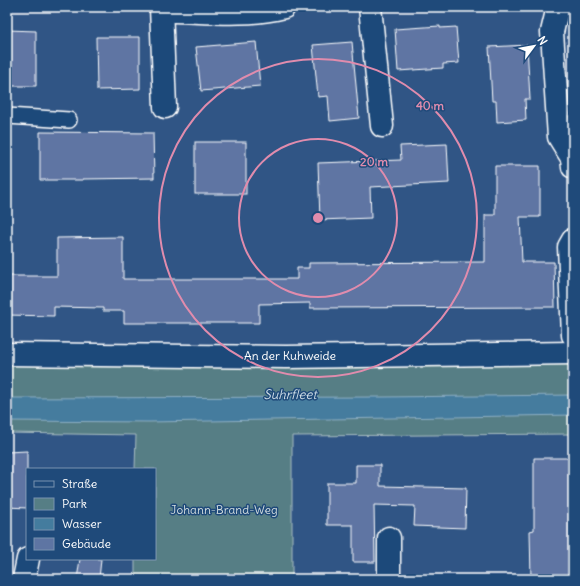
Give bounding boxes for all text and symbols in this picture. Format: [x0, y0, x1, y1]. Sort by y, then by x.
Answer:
north arrow [514, 26, 554, 66]
text: N [535, 34, 550, 48]
text: 40 m [416, 98, 445, 113]
text: 20 m [360, 154, 388, 169]
centre of rings [311, 211, 325, 225]
street label: An der Kuhweide [244, 348, 336, 363]
water label: Suhrfleet [263, 386, 318, 403]
legend [26, 468, 156, 560]
text: Straße [62, 476, 97, 491]
text: Park [62, 496, 87, 511]
park label: Johann-Brand-Weg [170, 502, 278, 517]
text: Wasser [62, 516, 102, 531]
text: Gebäude [62, 536, 111, 551]

